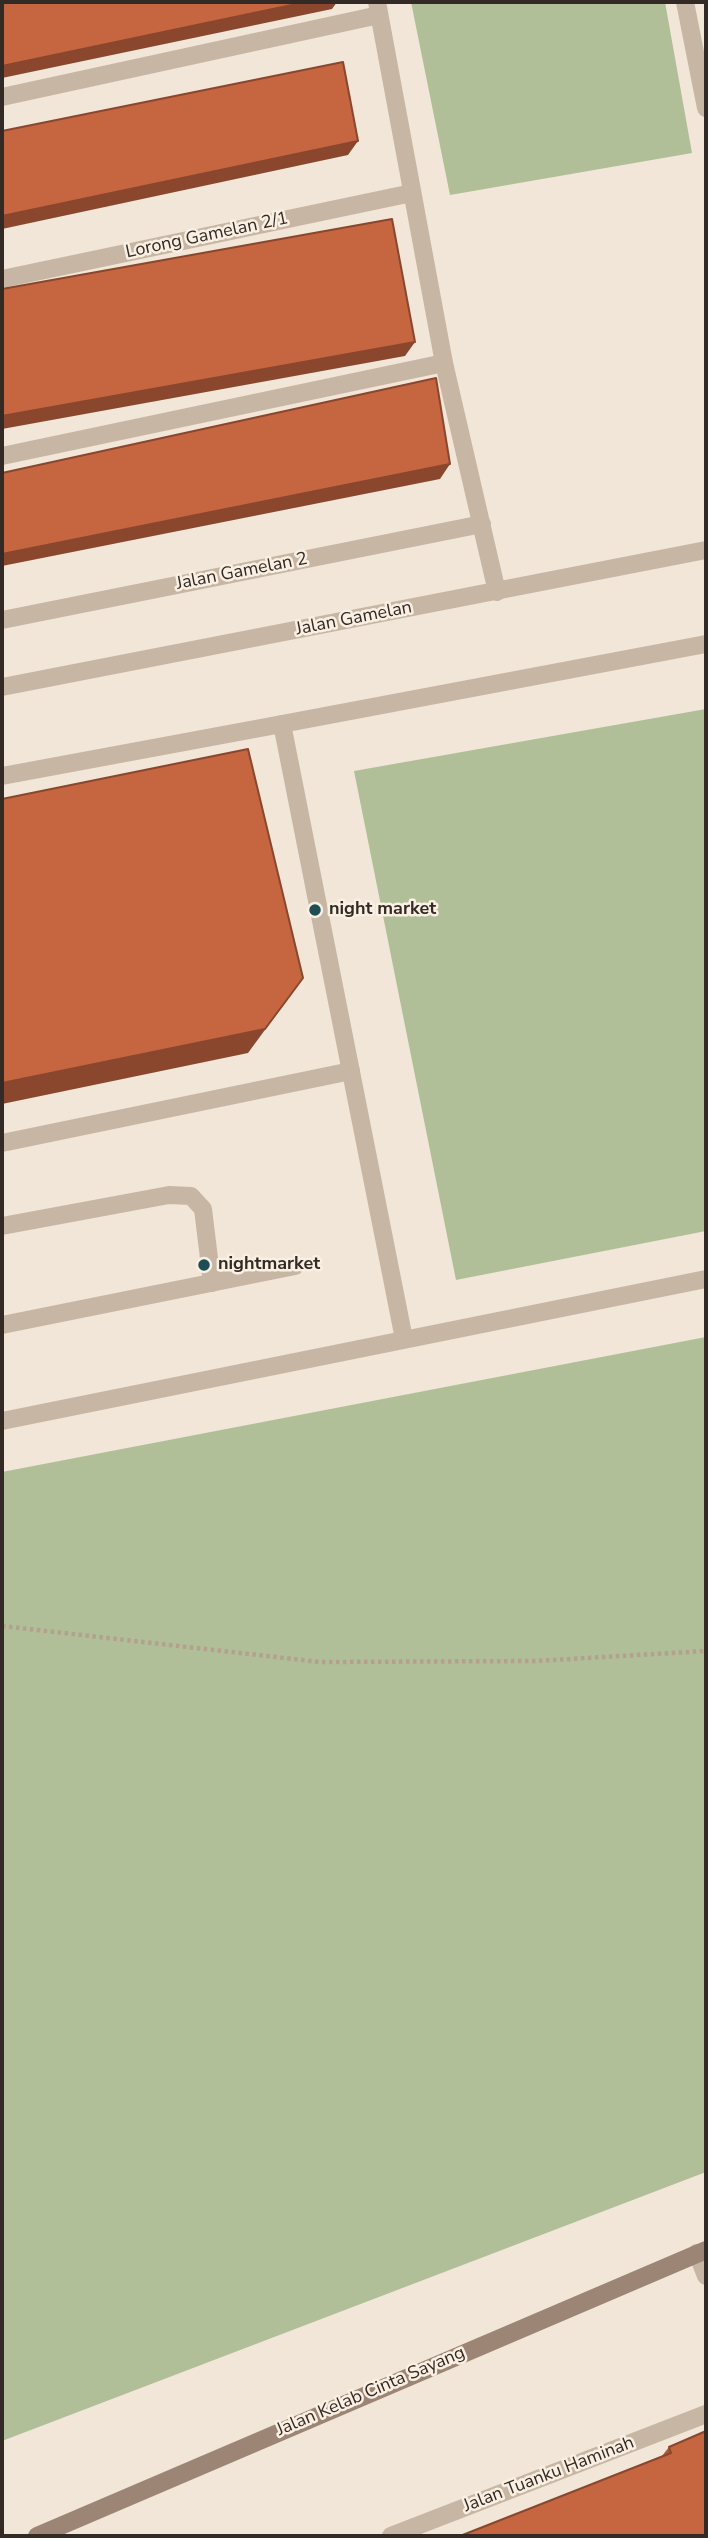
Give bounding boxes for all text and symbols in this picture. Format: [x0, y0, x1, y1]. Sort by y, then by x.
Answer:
street label: Lorong Gamelan 2/1 [124, 208, 290, 264]
street label: Jalan Gamelan 2 [175, 549, 309, 595]
street label: Jalan Gamelan [294, 597, 414, 641]
place label: night market [329, 899, 436, 921]
marker: night market [307, 902, 323, 918]
place label: nightmarket [218, 1254, 320, 1276]
marker: nightmarket [196, 1257, 212, 1273]
street label: Jalan Kelab Cinta Sayang [274, 2342, 468, 2442]
street label: Jalan Tuanku Haminah [461, 2432, 637, 2518]

